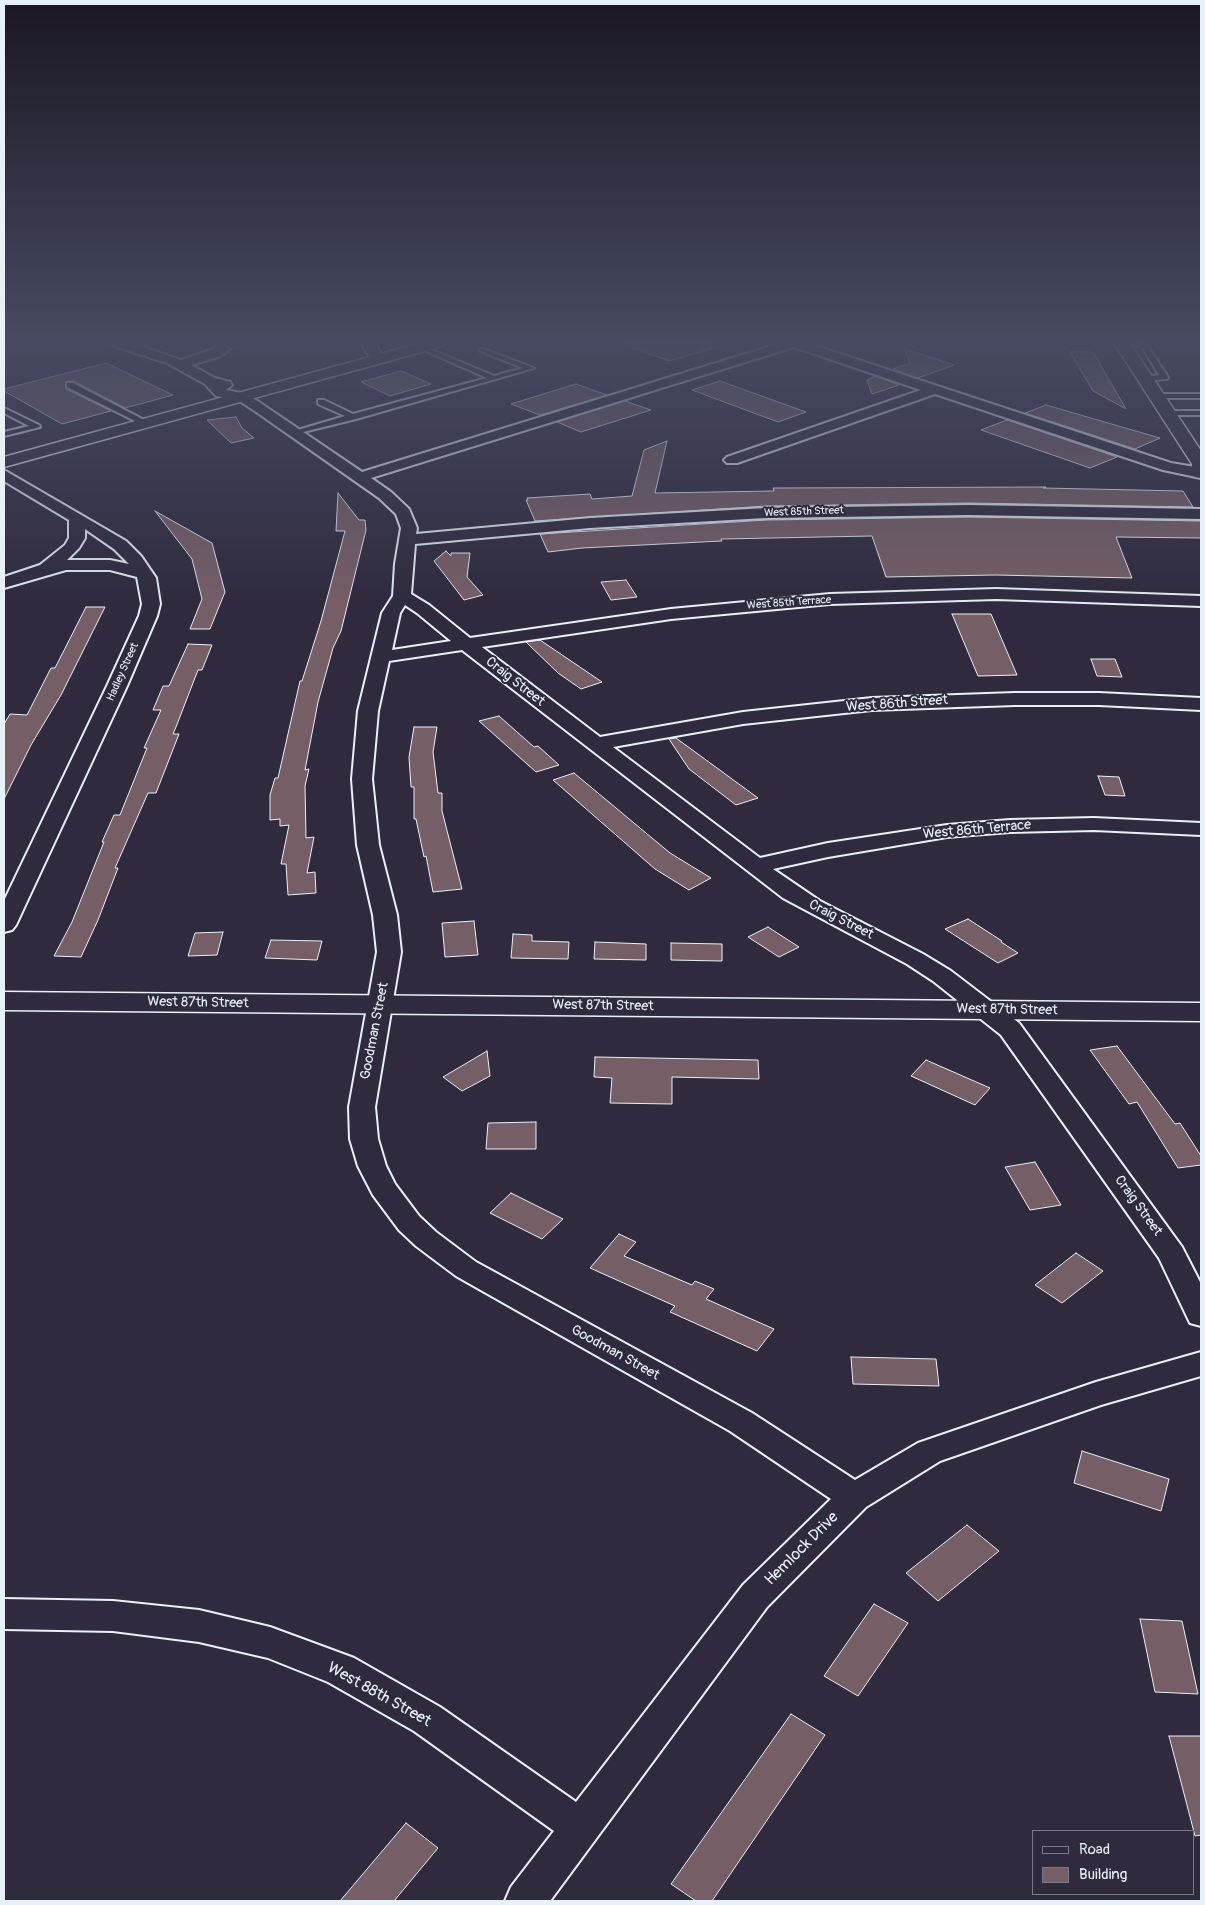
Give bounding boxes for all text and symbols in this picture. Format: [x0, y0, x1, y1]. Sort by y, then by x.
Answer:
street label: West 85th Street [764, 504, 844, 520]
street label: West 85th Terrace [746, 593, 832, 613]
street label: Hadley Street [104, 641, 142, 703]
street label: Craig Street [482, 654, 548, 710]
street label: West 86th Street [845, 692, 949, 716]
street label: West 86th Terrace [922, 817, 1032, 843]
street label: Craig Street [806, 896, 876, 944]
street label: Goodman Street [357, 981, 393, 1081]
street label: West 87th Street [147, 994, 249, 1012]
street label: West 87th Street [552, 997, 654, 1015]
street label: West 87th Street [956, 1001, 1058, 1019]
street label: Craig Street [1110, 1172, 1166, 1240]
street label: Goodman Street [568, 1322, 662, 1384]
street label: Hemlock Drive [761, 1508, 843, 1590]
street label: West 88th Street [324, 1659, 434, 1731]
legend [1032, 1830, 1195, 1895]
text: Road [1079, 1840, 1110, 1859]
text: Building [1079, 1865, 1127, 1884]

